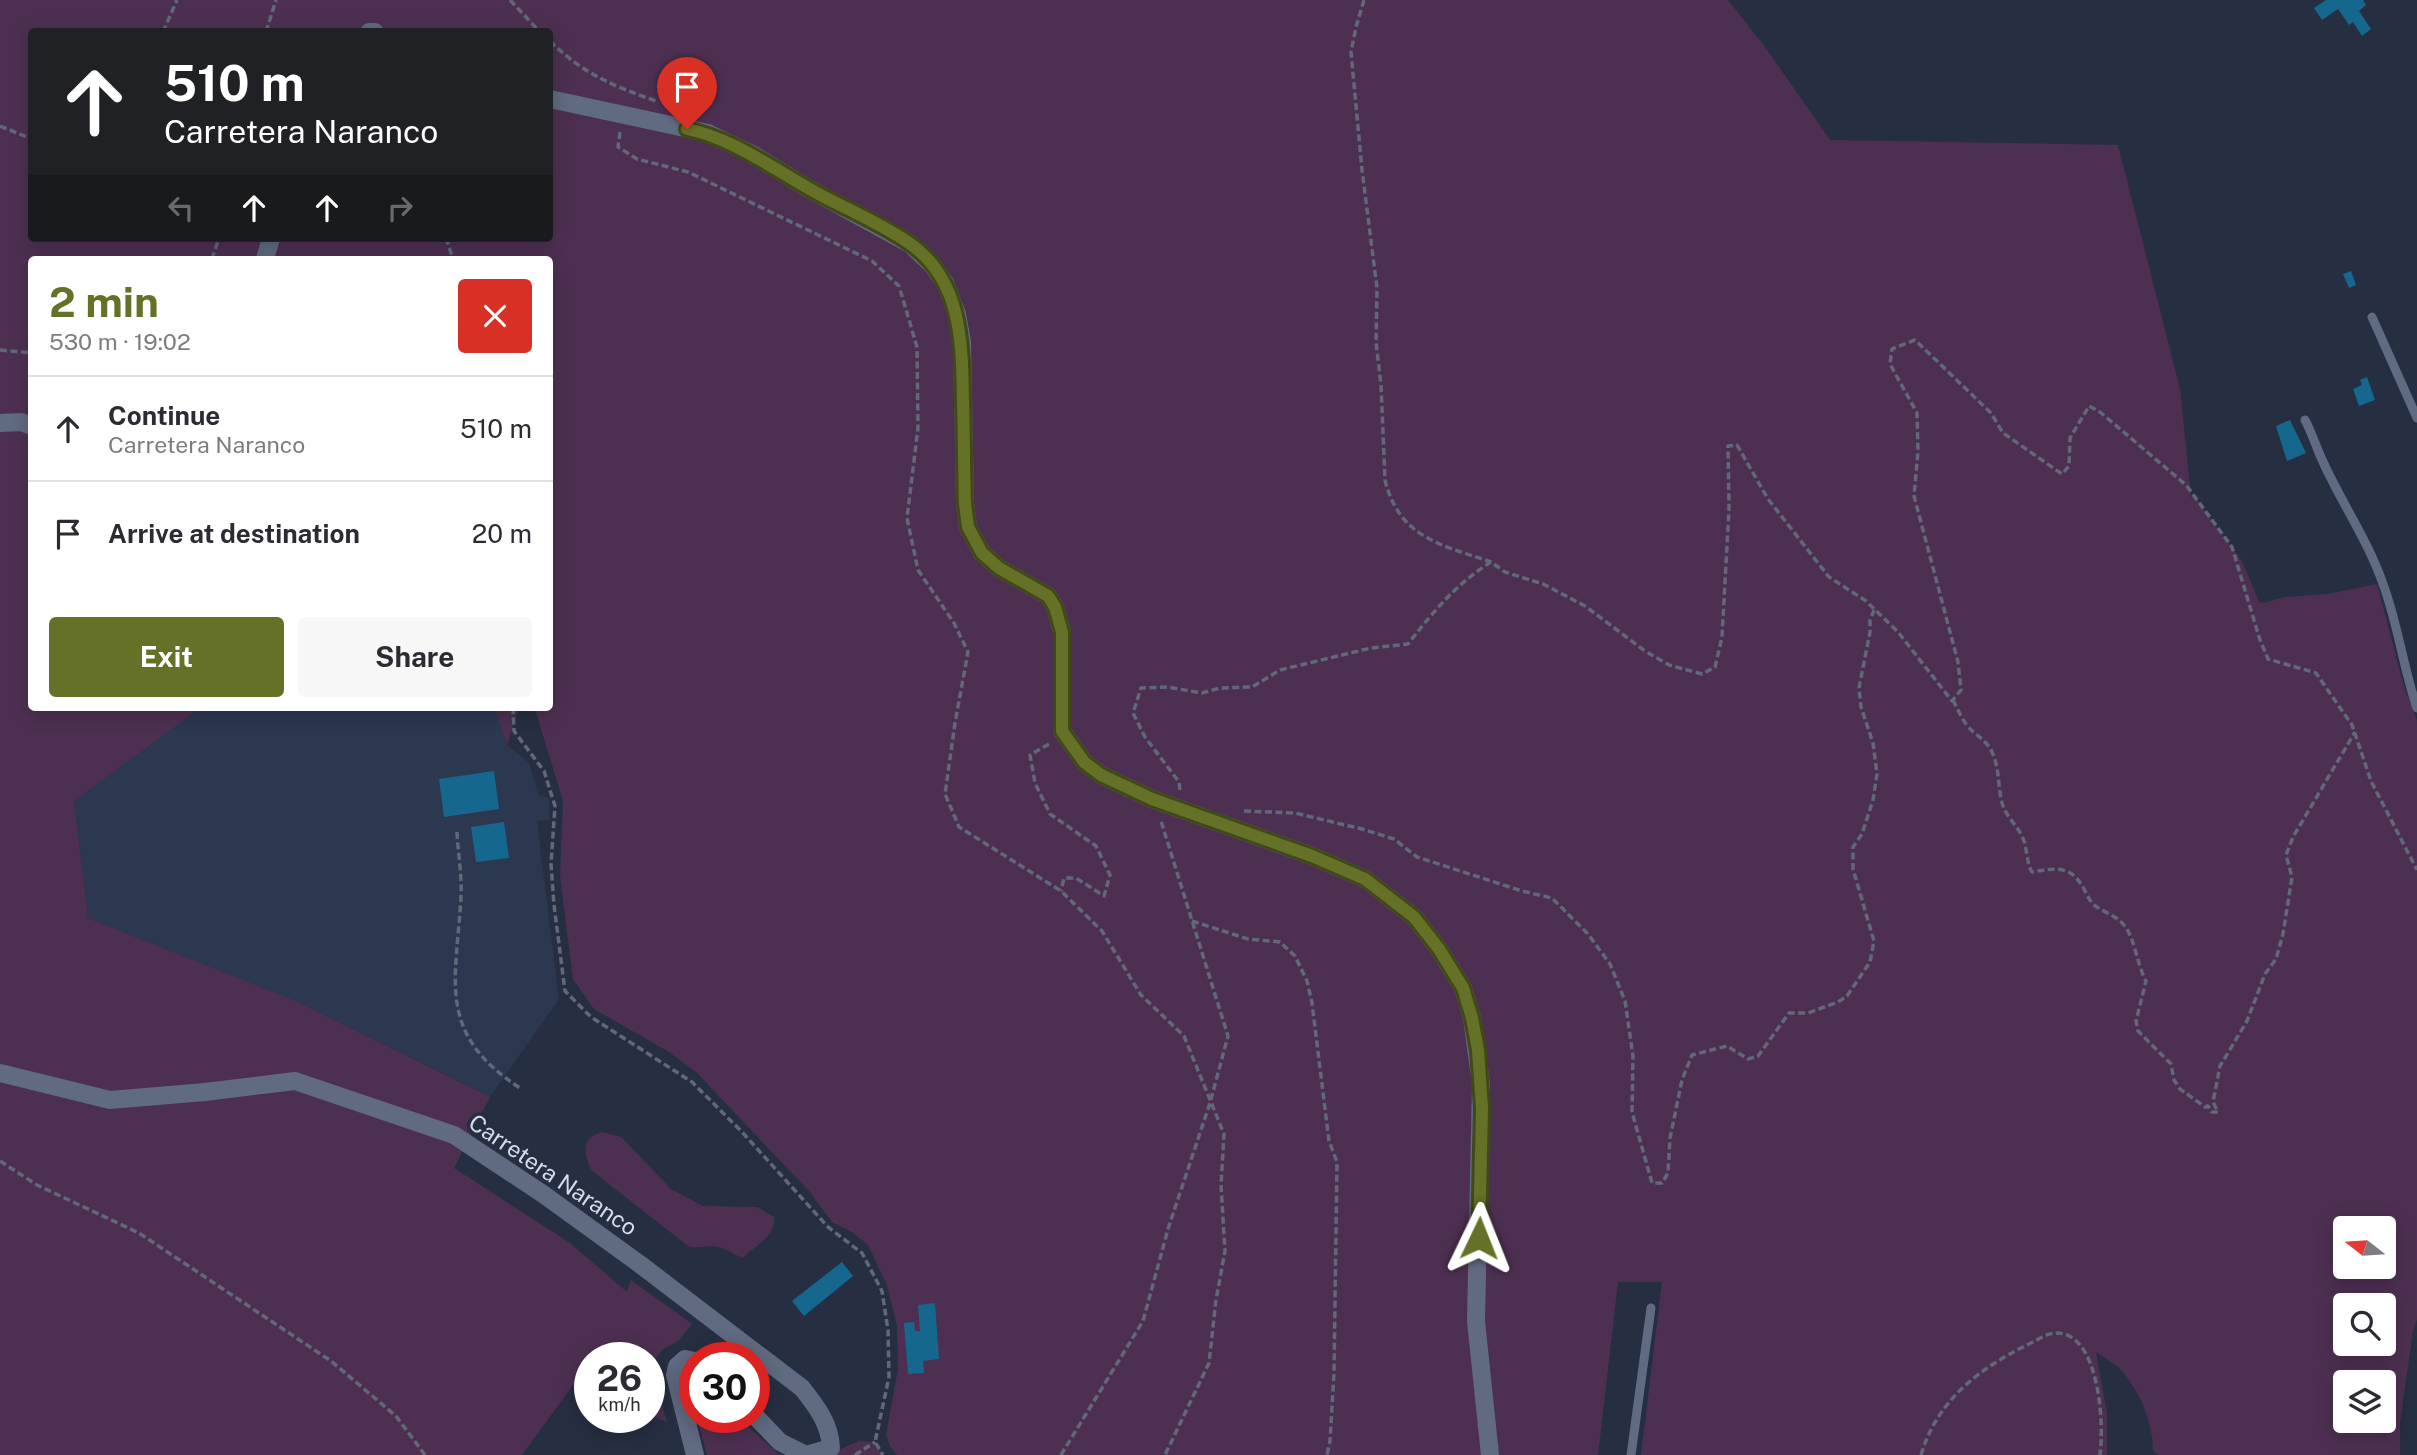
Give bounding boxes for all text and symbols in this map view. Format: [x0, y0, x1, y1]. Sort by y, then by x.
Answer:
text: 510 m [164, 54, 305, 112]
icon: ahead [49, 56, 140, 147]
pin [657, 57, 717, 129]
icon: arrive [668, 68, 706, 106]
text: Carretera Naranco [164, 113, 438, 150]
icon: left [162, 189, 200, 227]
icon: ahead [235, 189, 273, 227]
icon: ahead [308, 189, 346, 227]
icon: right [381, 189, 419, 227]
text: 2 min [49, 277, 159, 326]
button: close [458, 279, 532, 353]
text: 530 m · 19:02 [49, 328, 191, 355]
text: Continue [108, 400, 220, 431]
icon: ahead [49, 410, 87, 448]
text: 510 m [460, 413, 532, 444]
text: Carretera Naranco [108, 431, 305, 458]
icon: arrive [49, 515, 87, 553]
text: Arrive at destination [108, 518, 360, 549]
text: 20 m [472, 518, 532, 549]
button: Exit [49, 617, 284, 697]
button: Share [298, 617, 532, 697]
street label: Carretera Naranco [464, 1108, 643, 1241]
position arrow [1442, 1201, 1516, 1275]
north arrow [2333, 1216, 2396, 1279]
map controls [2333, 1216, 2396, 1433]
button: search [2333, 1293, 2396, 1356]
speed limit sign: 30 [679, 1342, 770, 1433]
text: 26 [597, 1358, 642, 1399]
button: layers [2333, 1370, 2396, 1433]
text: km/h [598, 1394, 641, 1415]

